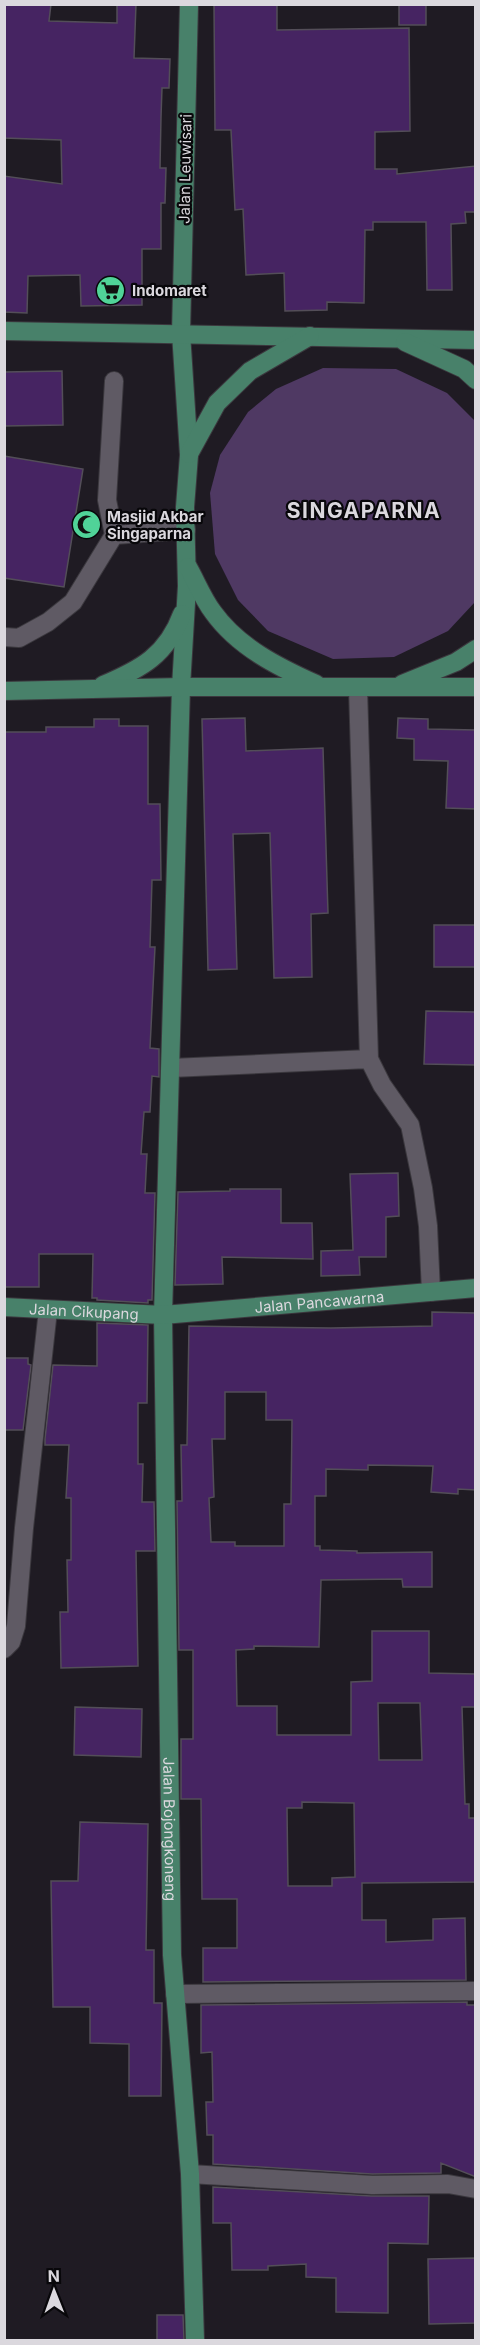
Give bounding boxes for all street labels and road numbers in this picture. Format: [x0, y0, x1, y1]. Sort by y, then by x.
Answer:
street label: Jalan Leuwisari [175, 114, 195, 224]
street label: Jalan Pancawarna [254, 1286, 385, 1317]
street label: Jalan Cikupang [29, 1299, 139, 1323]
street label: Jalan Bojongkoneng [160, 1757, 181, 1901]

